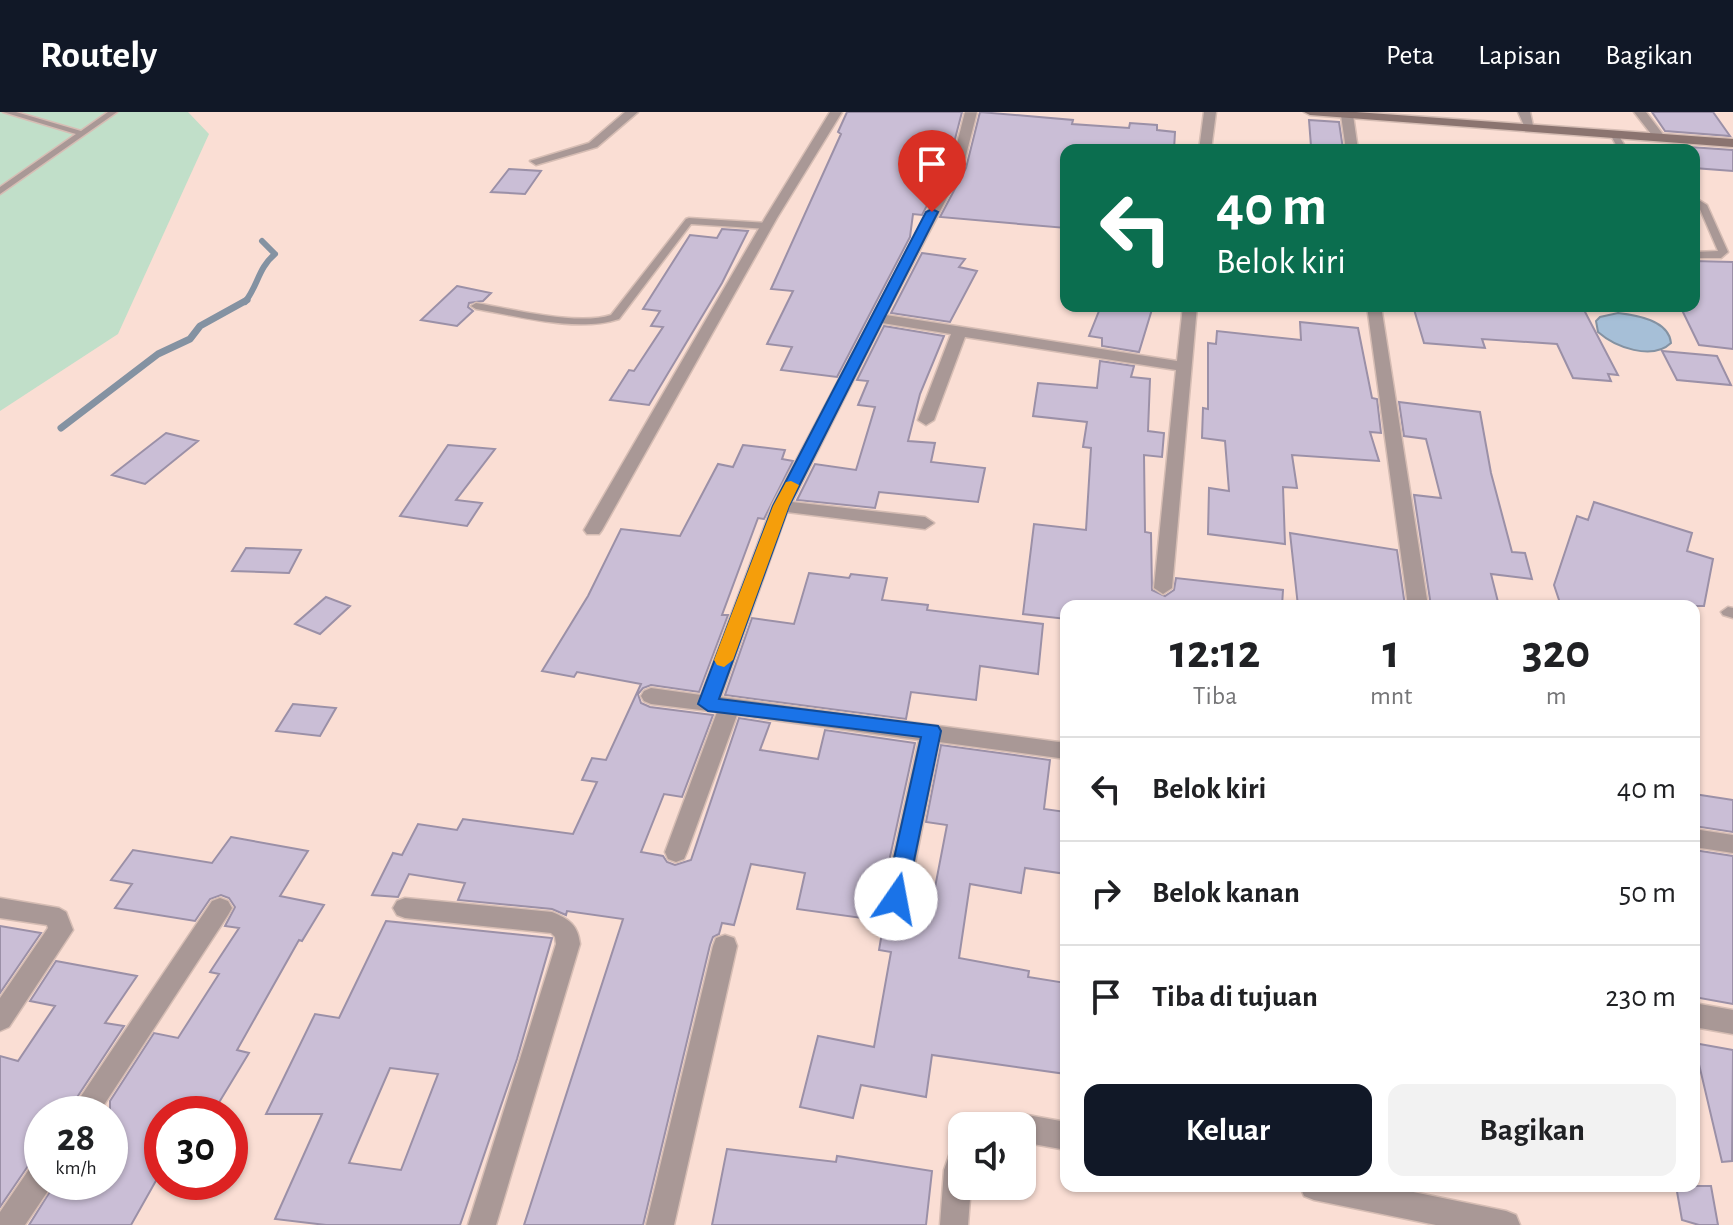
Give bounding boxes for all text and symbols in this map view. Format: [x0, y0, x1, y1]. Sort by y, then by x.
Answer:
text: Routely [40, 37, 157, 75]
text: Peta [1386, 42, 1434, 70]
text: Lapisan [1478, 42, 1561, 70]
text: Bagikan [1605, 42, 1693, 70]
pin [898, 130, 966, 212]
icon: arrive [910, 142, 954, 186]
icon: left [1084, 176, 1188, 280]
text: 40 m [1216, 179, 1327, 235]
text: Belok kiri [1216, 244, 1346, 280]
text: 12:12 [1170, 629, 1260, 677]
text: 1 [1383, 629, 1400, 677]
text: 320 [1522, 629, 1590, 677]
text: Tiba [1193, 683, 1237, 709]
text: mnt [1370, 683, 1412, 709]
text: m [1546, 683, 1567, 709]
icon: left [1084, 767, 1128, 811]
text: Belok kiri [1152, 774, 1266, 804]
text: 40 m [1617, 774, 1676, 804]
position arrow [854, 857, 938, 941]
icon: right [1084, 871, 1128, 915]
text: Belok kanan [1152, 878, 1300, 908]
text: 50 m [1619, 878, 1676, 908]
icon: arrive [1084, 975, 1128, 1019]
text: Tiba di tujuan [1152, 982, 1318, 1012]
text: 230 m [1605, 982, 1676, 1012]
button: Keluar [1084, 1084, 1372, 1176]
button: Bagikan [1388, 1084, 1676, 1176]
speed limit sign: 30 [144, 1096, 248, 1200]
map controls [948, 1112, 1036, 1200]
button: sound [948, 1112, 1036, 1200]
text: 28 [57, 1118, 95, 1158]
text: km/h [55, 1158, 97, 1178]

